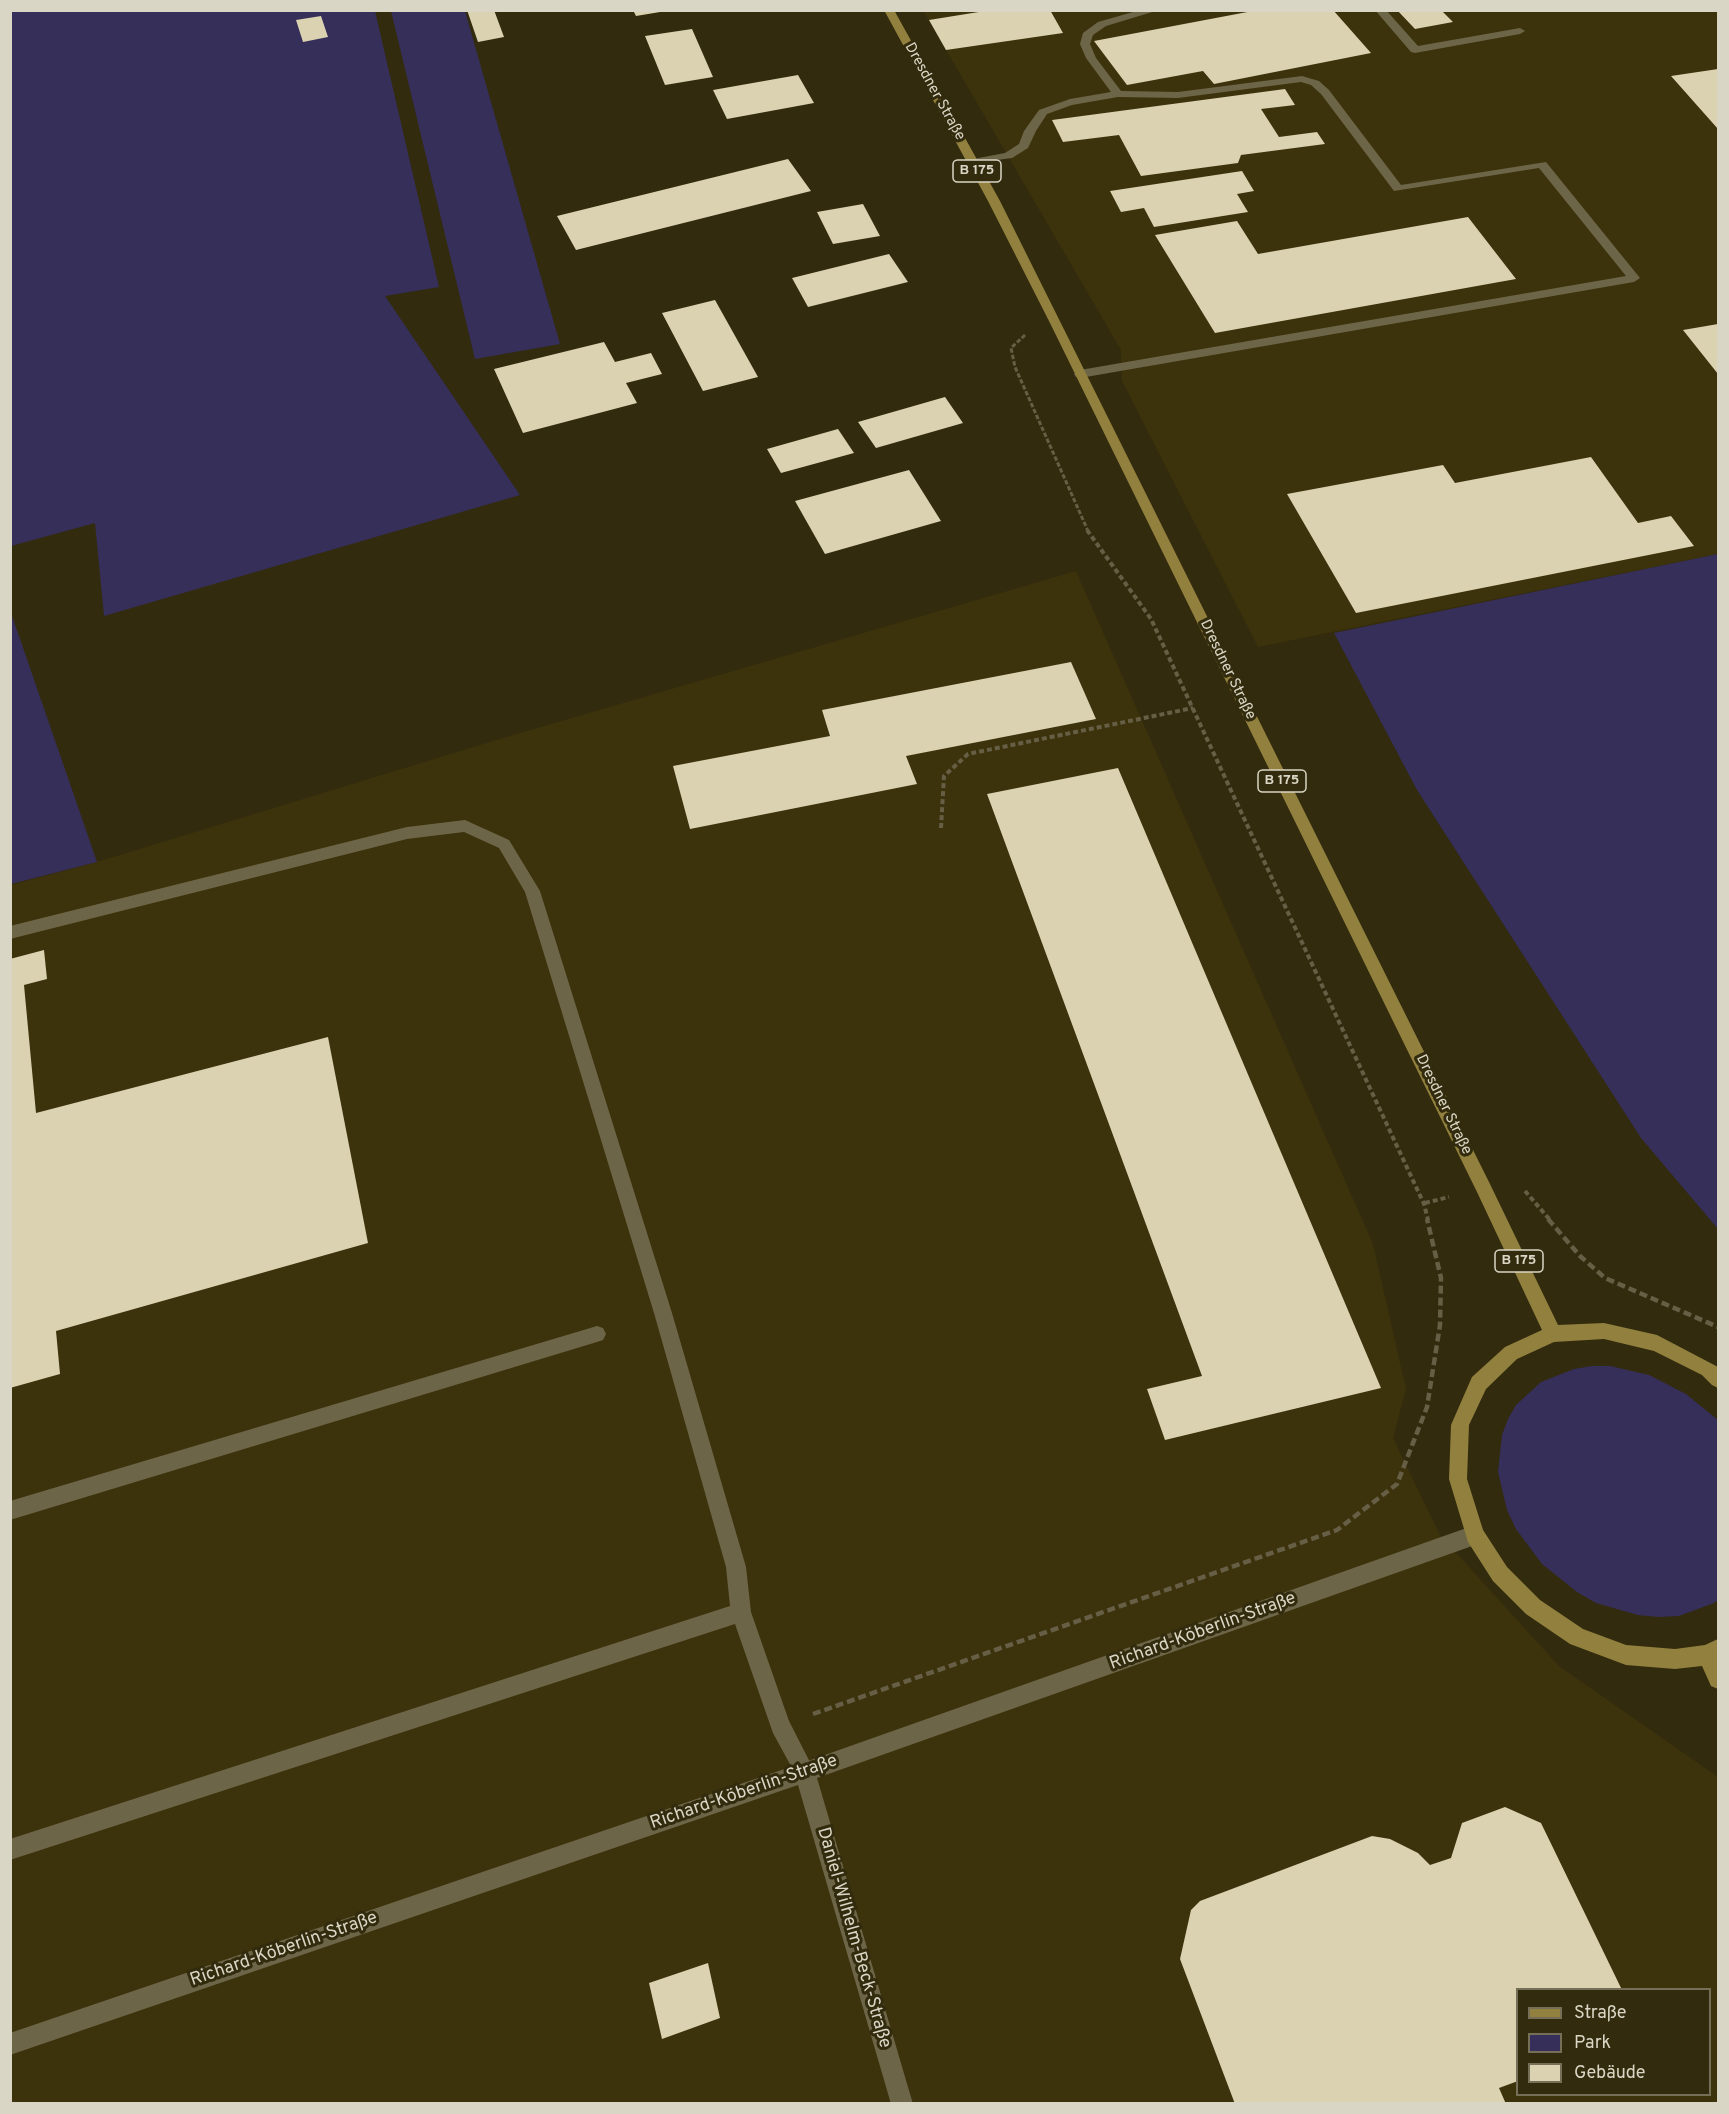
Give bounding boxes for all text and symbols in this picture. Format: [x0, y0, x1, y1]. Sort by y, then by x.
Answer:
street label: Dresdner Straße [900, 40, 968, 144]
road number: B 175 [953, 160, 1001, 182]
street label: Dresdner Straße [1195, 617, 1259, 723]
road number: B 175 [1258, 770, 1306, 792]
street label: Dresdner Straße [1411, 1052, 1475, 1158]
road number: B 175 [1495, 1250, 1543, 1272]
street label: Richard-Köberlin-Straße [1107, 1588, 1299, 1676]
street label: Richard-Köberlin-Straße [648, 1751, 840, 1835]
street label: Daniel-Wilhelm-Beck-Straße [811, 1825, 895, 2051]
street label: Richard-Köberlin-Straße [188, 1908, 380, 1992]
legend [1516, 1988, 1711, 2096]
text: Straße [1574, 2002, 1626, 2025]
text: Park [1574, 2032, 1611, 2055]
text: Gebäude [1574, 2062, 1646, 2085]

